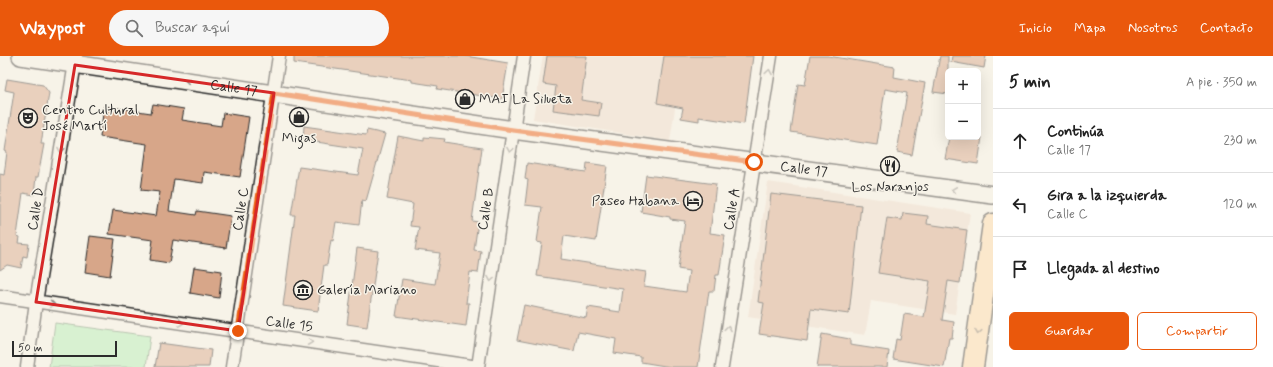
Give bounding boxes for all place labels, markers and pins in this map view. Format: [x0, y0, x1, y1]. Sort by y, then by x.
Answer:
shop icon: MAI La Silueta [454, 88, 476, 110]
place label: MAI La Silueta [479, 90, 572, 108]
place label: Centro Cultural José Martí [42, 101, 138, 135]
shop icon: Migas [288, 106, 310, 128]
theatre icon: Centro Cultural José Martí [17, 107, 39, 129]
place label: Migas [282, 129, 317, 149]
restaurant icon: Los Naranjos [879, 155, 901, 177]
place label: Los Naranjos [851, 178, 929, 196]
hotel icon: Paseo Habana [682, 190, 704, 212]
place label: Paseo Habana [592, 192, 680, 210]
museum icon: Galería Mariano [292, 279, 314, 301]
place label: Galería Mariano [317, 281, 417, 299]

